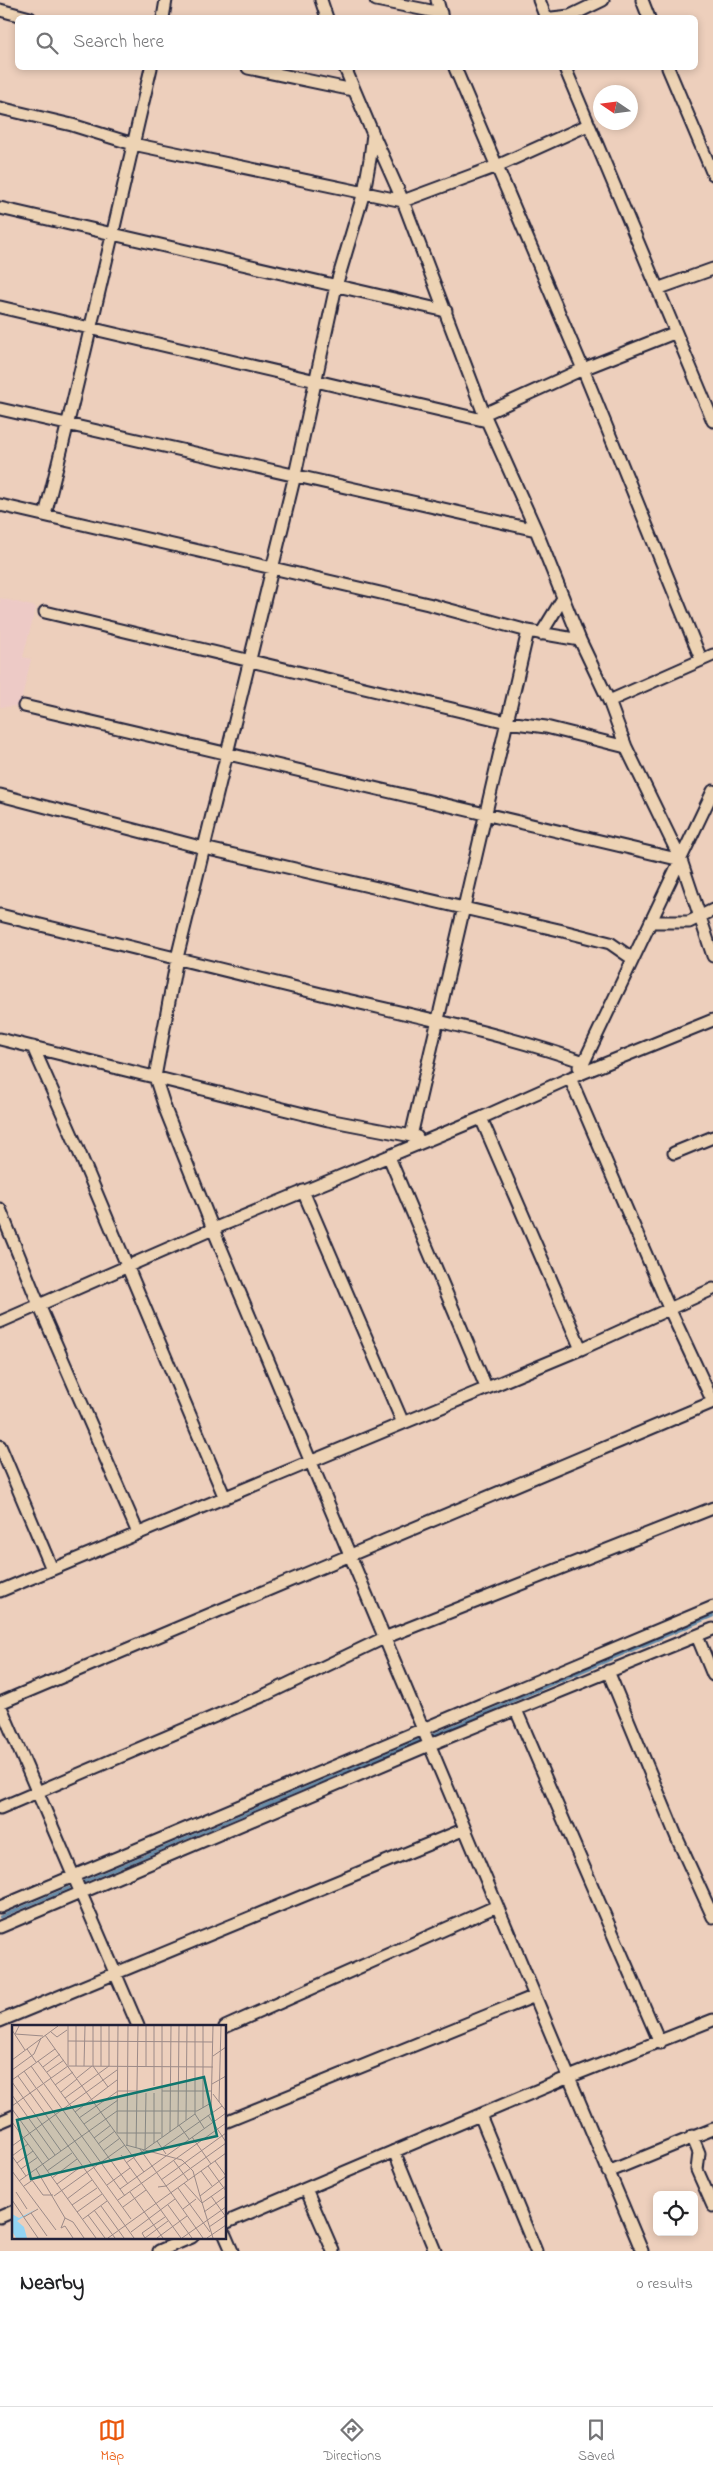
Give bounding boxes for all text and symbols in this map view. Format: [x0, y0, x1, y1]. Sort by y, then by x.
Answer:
search box [15, 15, 698, 70]
icon: search [33, 29, 61, 57]
text: Search here [73, 29, 164, 56]
north arrow [593, 85, 638, 130]
inset map [12, 2025, 226, 2238]
map controls [653, 2191, 698, 2236]
button: locate [653, 2191, 698, 2236]
text: Nearby [20, 2269, 84, 2299]
text: 0 results [637, 2272, 693, 2296]
tab: Map [98, 2416, 126, 2467]
tab: Directions [323, 2416, 381, 2467]
tab: Saved [578, 2416, 615, 2467]

